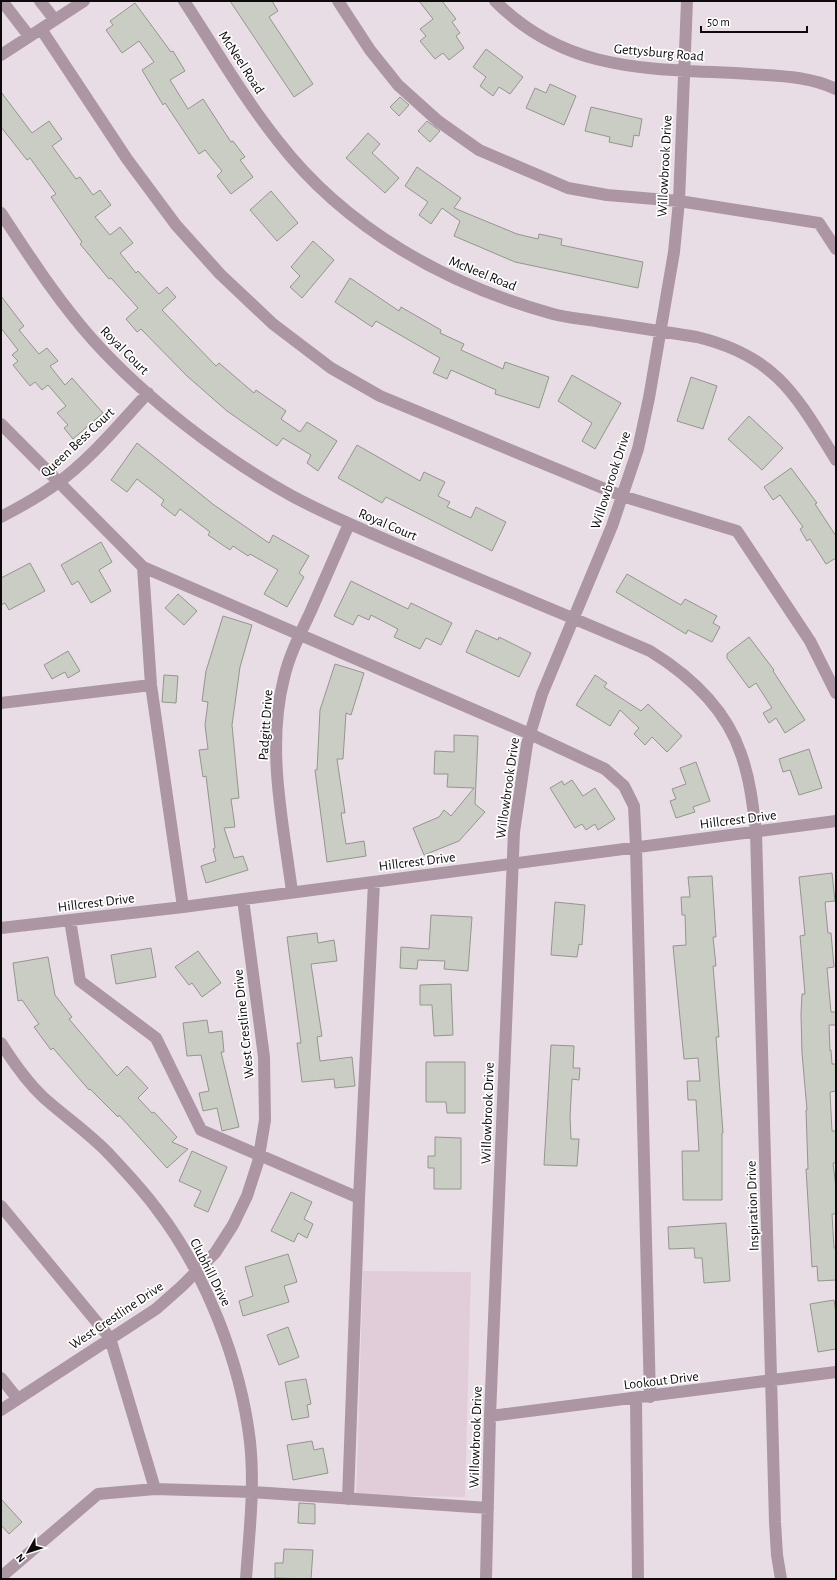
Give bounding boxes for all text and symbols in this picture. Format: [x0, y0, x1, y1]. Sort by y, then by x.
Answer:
scale bar [701, 8, 807, 34]
text: 50 m [707, 16, 730, 28]
street label: McNeel Road [216, 29, 267, 96]
street label: Gettysburg Road [613, 42, 705, 64]
street label: Willowbrook Drive [655, 115, 675, 217]
street label: McNeel Road [447, 254, 518, 294]
street label: Royal Court [97, 324, 151, 378]
street label: Queen Bess Court [38, 405, 118, 480]
street label: Willowbrook Drive [589, 430, 633, 531]
street label: Royal Court [356, 506, 419, 544]
street label: Padgitt Drive [257, 689, 275, 761]
street label: Willowbrook Drive [494, 737, 522, 840]
street label: Hillcrest Drive [699, 808, 777, 832]
street label: Hillcrest Drive [378, 850, 456, 874]
street label: Hillcrest Drive [57, 891, 135, 915]
street label: West Crestline Drive [231, 969, 257, 1079]
street label: Willowbrook Drive [479, 1062, 497, 1164]
street label: Inspiration Drive [744, 1160, 762, 1251]
street label: Clubhill Drive [187, 1236, 233, 1309]
street label: West Crestline Drive [67, 1279, 166, 1352]
street label: Lookout Drive [623, 1369, 699, 1393]
street label: Willowbrook Drive [467, 1386, 485, 1488]
north arrow [8, 1532, 48, 1572]
text: N [14, 1552, 27, 1564]

